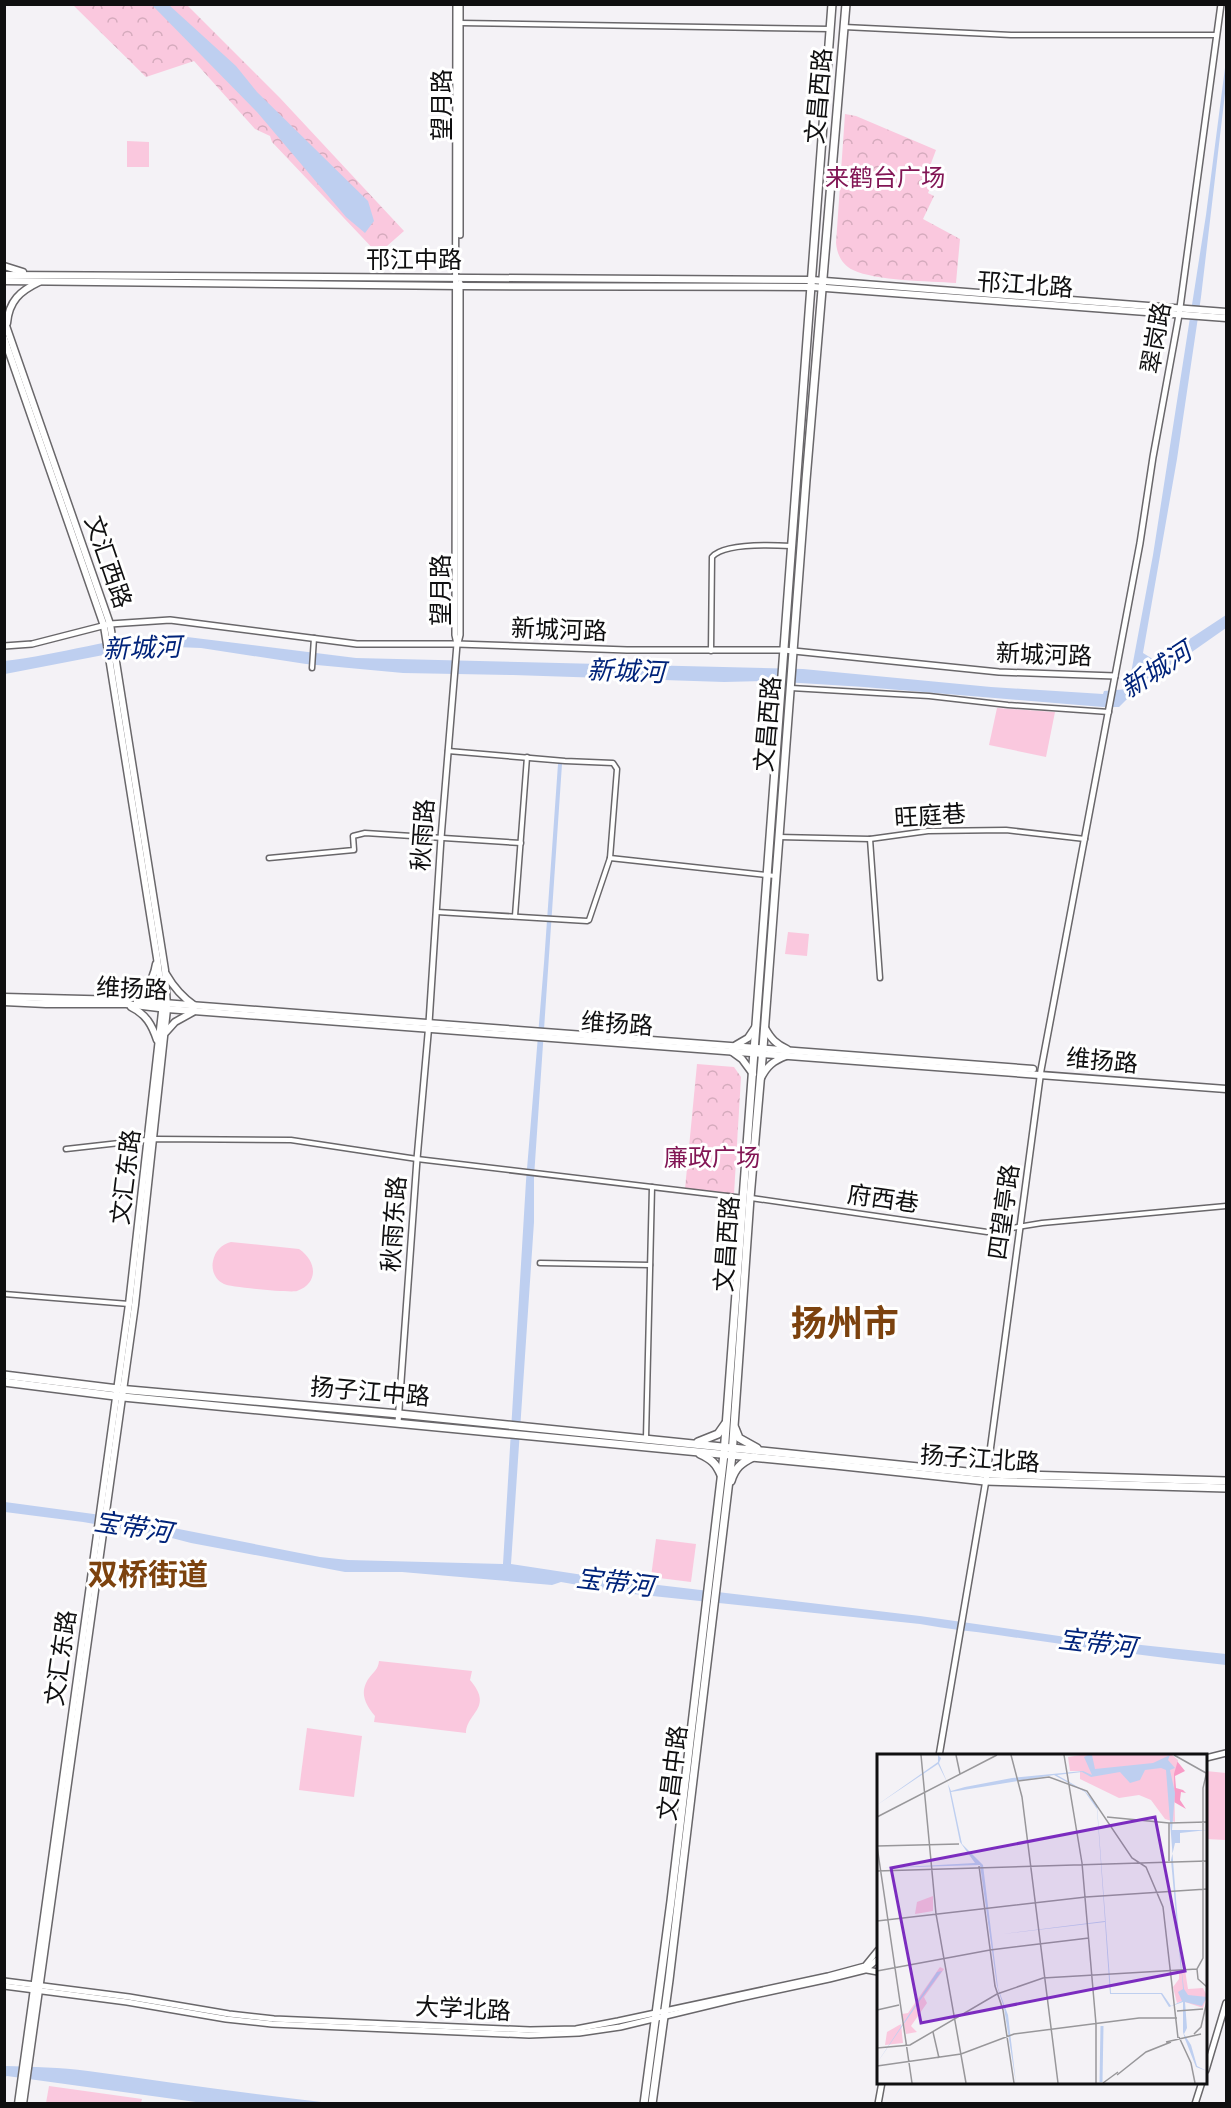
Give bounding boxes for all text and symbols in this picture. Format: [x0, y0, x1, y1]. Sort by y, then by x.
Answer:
street label: 文昌西路 [802, 47, 836, 145]
street label: 望月路 [429, 69, 455, 141]
park label: 来鹤台广场 [825, 165, 945, 191]
street label: 邗江中路 [366, 247, 462, 273]
street label: 邗江北路 [976, 269, 1074, 301]
street label: 翠岗路 [1137, 300, 1175, 376]
street label: 文汇西路 [80, 512, 136, 612]
street label: 望月路 [428, 554, 454, 626]
street label: 新城河路 [511, 615, 607, 645]
water label: 新城河 [103, 633, 186, 663]
water label: 新城河 [1116, 635, 1201, 703]
street label: 新城河路 [996, 640, 1092, 670]
water label: 新城河 [587, 657, 670, 687]
street label: 文昌西路 [751, 675, 785, 773]
street label: 秋雨路 [408, 798, 438, 872]
street label: 旺庭巷 [893, 801, 967, 831]
street label: 维扬路 [95, 974, 169, 1004]
street label: 维扬路 [580, 1009, 654, 1039]
street label: 维扬路 [1065, 1045, 1139, 1077]
street label: 文汇东路 [107, 1128, 145, 1226]
park label: 廉政广场 [664, 1145, 760, 1171]
street label: 四望亭路 [984, 1163, 1024, 1261]
street label: 秋雨东路 [378, 1175, 410, 1273]
street label: 府西巷 [846, 1181, 920, 1217]
street label: 文昌西路 [711, 1195, 743, 1293]
district label: 扬州市 [791, 1304, 899, 1343]
street label: 扬子江中路 [309, 1374, 431, 1410]
street label: 扬子江北路 [919, 1442, 1041, 1476]
water label: 宝带河 [92, 1507, 179, 1548]
district label: 双桥街道 [88, 1559, 208, 1591]
water label: 宝带河 [575, 1563, 660, 1601]
street label: 文汇东路 [41, 1609, 81, 1707]
water label: 宝带河 [1057, 1624, 1142, 1662]
street label: 文昌中路 [654, 1724, 692, 1822]
inset map [877, 1754, 1207, 2084]
street label: 大学北路 [414, 1994, 512, 2024]

